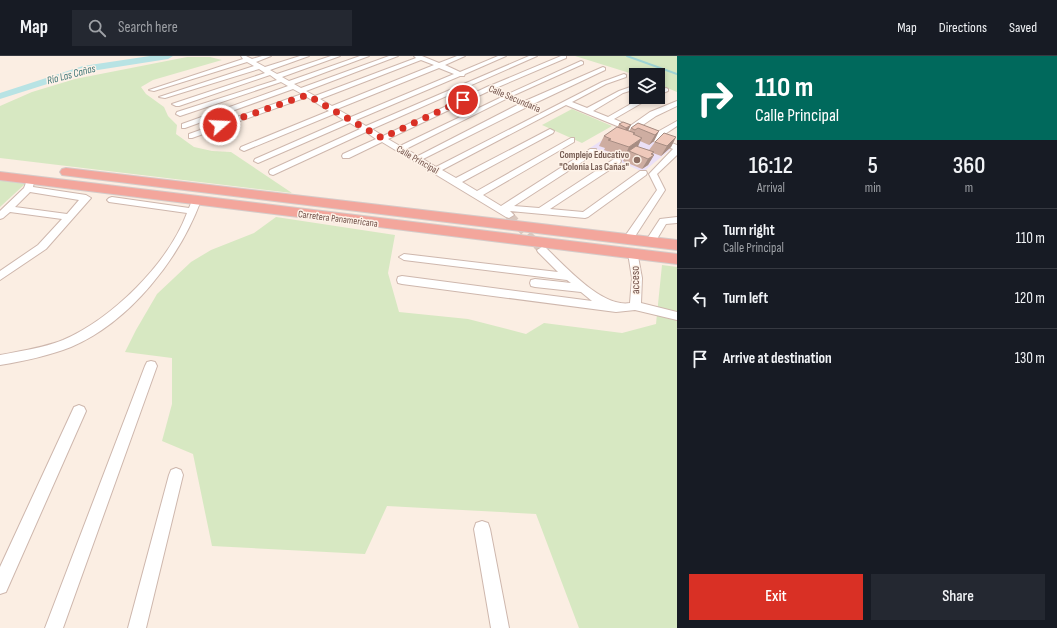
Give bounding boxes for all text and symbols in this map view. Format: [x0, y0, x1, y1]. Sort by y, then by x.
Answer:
search box [72, 10, 352, 46]
text: Map [20, 16, 48, 39]
icon: search [86, 17, 108, 39]
text: Search here [118, 18, 178, 37]
text: Map [897, 19, 917, 36]
text: Directions [939, 19, 987, 36]
text: Saved [1009, 19, 1037, 36]
water label: Río Las Cañas [45, 62, 97, 87]
map controls [629, 68, 665, 104]
button: layers [629, 68, 665, 104]
text: 110 m [755, 71, 813, 104]
icon: right [689, 72, 741, 124]
pin [446, 83, 480, 117]
street label: Calle Secundaria [487, 83, 543, 115]
icon: arrive [452, 89, 474, 111]
position arrow [199, 104, 241, 146]
text: Calle Principal [755, 105, 839, 126]
street label: Calle Principal [394, 143, 441, 177]
place label: Complejo Educativo "Colonia Las Cañas" [559, 149, 630, 173]
text: 16:12 [749, 151, 793, 180]
text: 5 [868, 151, 878, 180]
text: 360 [953, 151, 985, 180]
marker: Complejo Educativo "Colonia Las Cañas" [632, 155, 642, 165]
text: Arrival [757, 180, 785, 196]
text: min [865, 180, 881, 196]
text: m [965, 180, 973, 196]
street label: Carretera Panamericana [297, 208, 379, 230]
text: Turn right [723, 221, 775, 240]
icon: right [689, 228, 711, 250]
text: 110 m [1016, 229, 1045, 248]
text: Calle Principal [723, 240, 784, 256]
street label: acceso [628, 266, 643, 294]
icon: left [689, 288, 711, 310]
text: Turn left [723, 289, 768, 308]
text: 120 m [1015, 289, 1045, 308]
icon: arrive [689, 348, 711, 370]
text: Arrive at destination [723, 349, 832, 368]
text: 130 m [1015, 349, 1045, 368]
button: Exit [689, 574, 863, 620]
button: Share [871, 574, 1045, 620]

